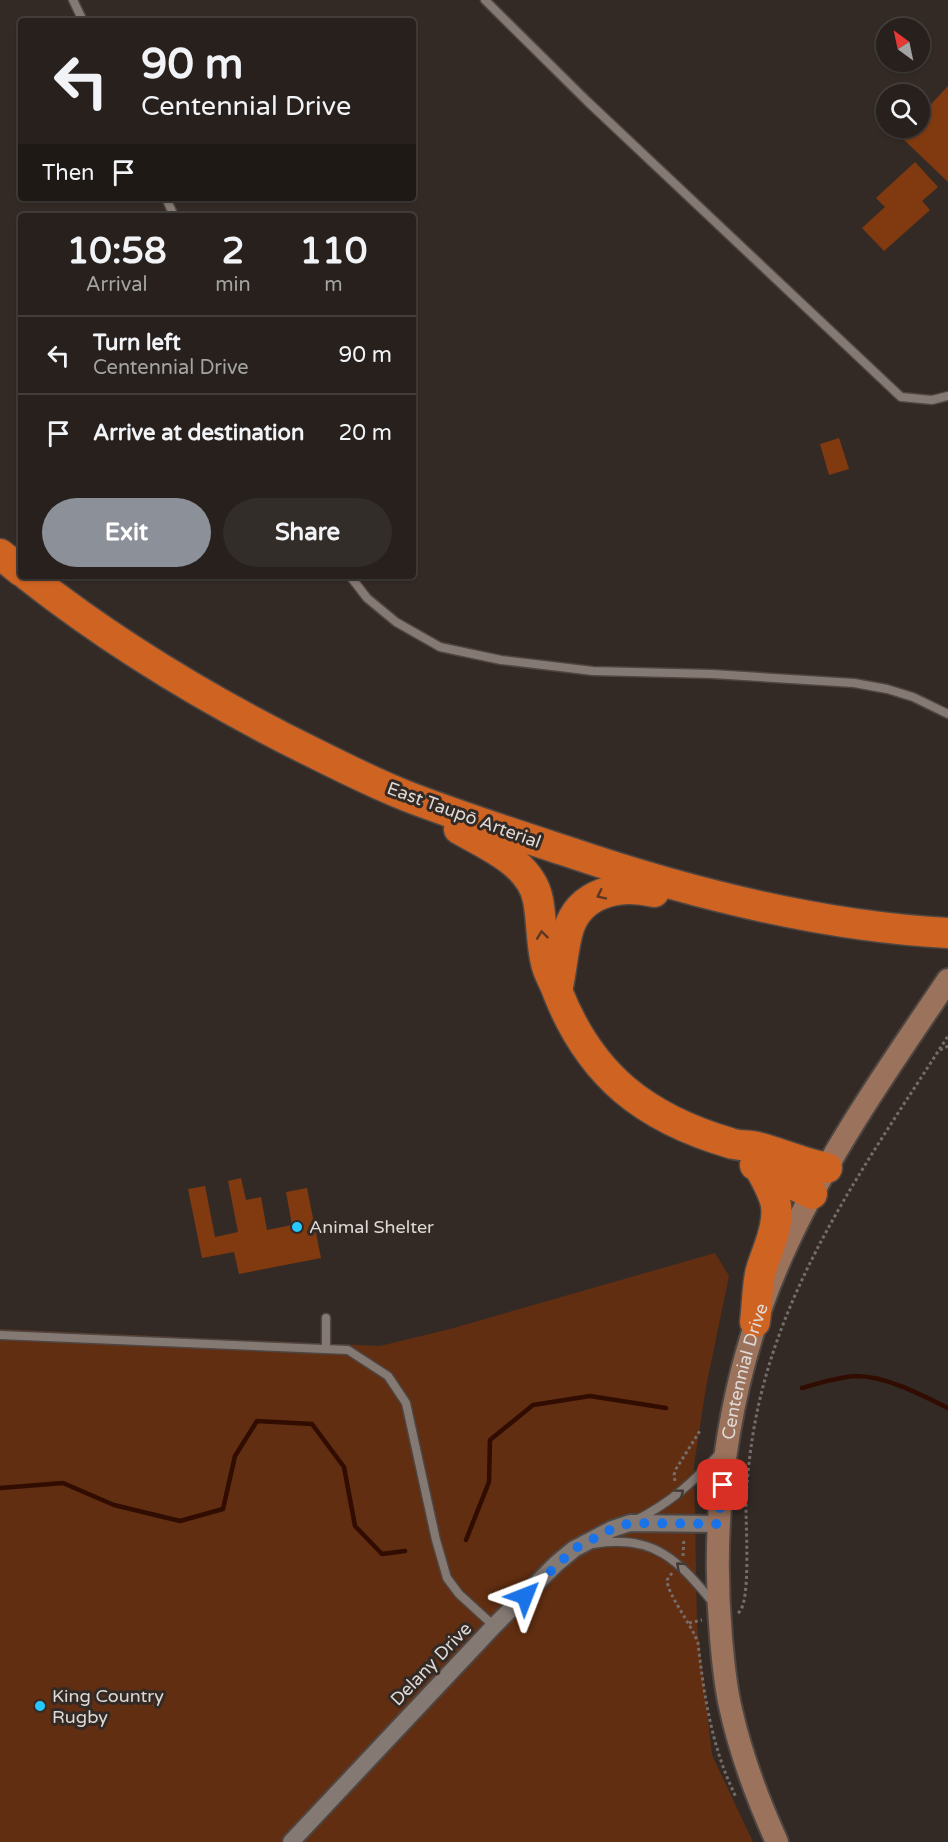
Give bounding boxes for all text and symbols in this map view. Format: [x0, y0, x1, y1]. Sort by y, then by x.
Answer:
north arrow [876, 18, 930, 72]
map controls [876, 18, 930, 138]
text: 90 m [141, 39, 243, 90]
icon: left [42, 42, 120, 120]
button: search [876, 84, 930, 138]
text: Centennial Drive [141, 90, 351, 123]
icon: arrive [107, 156, 140, 189]
text: Then [42, 160, 95, 186]
text: 10:58 [67, 230, 167, 273]
text: 2 [222, 230, 244, 273]
text: 110 [299, 230, 367, 273]
text: Arrival [86, 273, 148, 297]
text: min [215, 273, 251, 297]
text: m [324, 273, 343, 297]
text: Turn left [93, 330, 181, 356]
icon: left [42, 339, 75, 372]
text: 90 m [338, 342, 392, 368]
text: Centennial Drive [93, 356, 249, 380]
icon: arrive [42, 417, 75, 450]
text: Arrive at destination [93, 420, 304, 446]
text: 20 m [338, 420, 392, 446]
button: Exit [42, 498, 211, 567]
button: Share [223, 498, 392, 567]
street label: East Taupō Arterial [384, 777, 544, 853]
one-way arrow [596, 888, 607, 900]
one-way arrow [536, 930, 549, 939]
place label: Animal Shelter [309, 1216, 434, 1238]
marker: Animal Shelter [290, 1220, 304, 1234]
street label: Centennial Drive [717, 1300, 773, 1441]
pin [697, 1459, 748, 1510]
icon: arrive [706, 1468, 739, 1501]
one-way arrow [673, 1489, 684, 1500]
one-way arrow [676, 1562, 687, 1573]
position arrow [493, 1564, 557, 1628]
street label: Delany Drive [386, 1618, 476, 1710]
place label: King Country Rugby [52, 1685, 164, 1728]
marker: King Country Rugby [33, 1699, 47, 1713]

